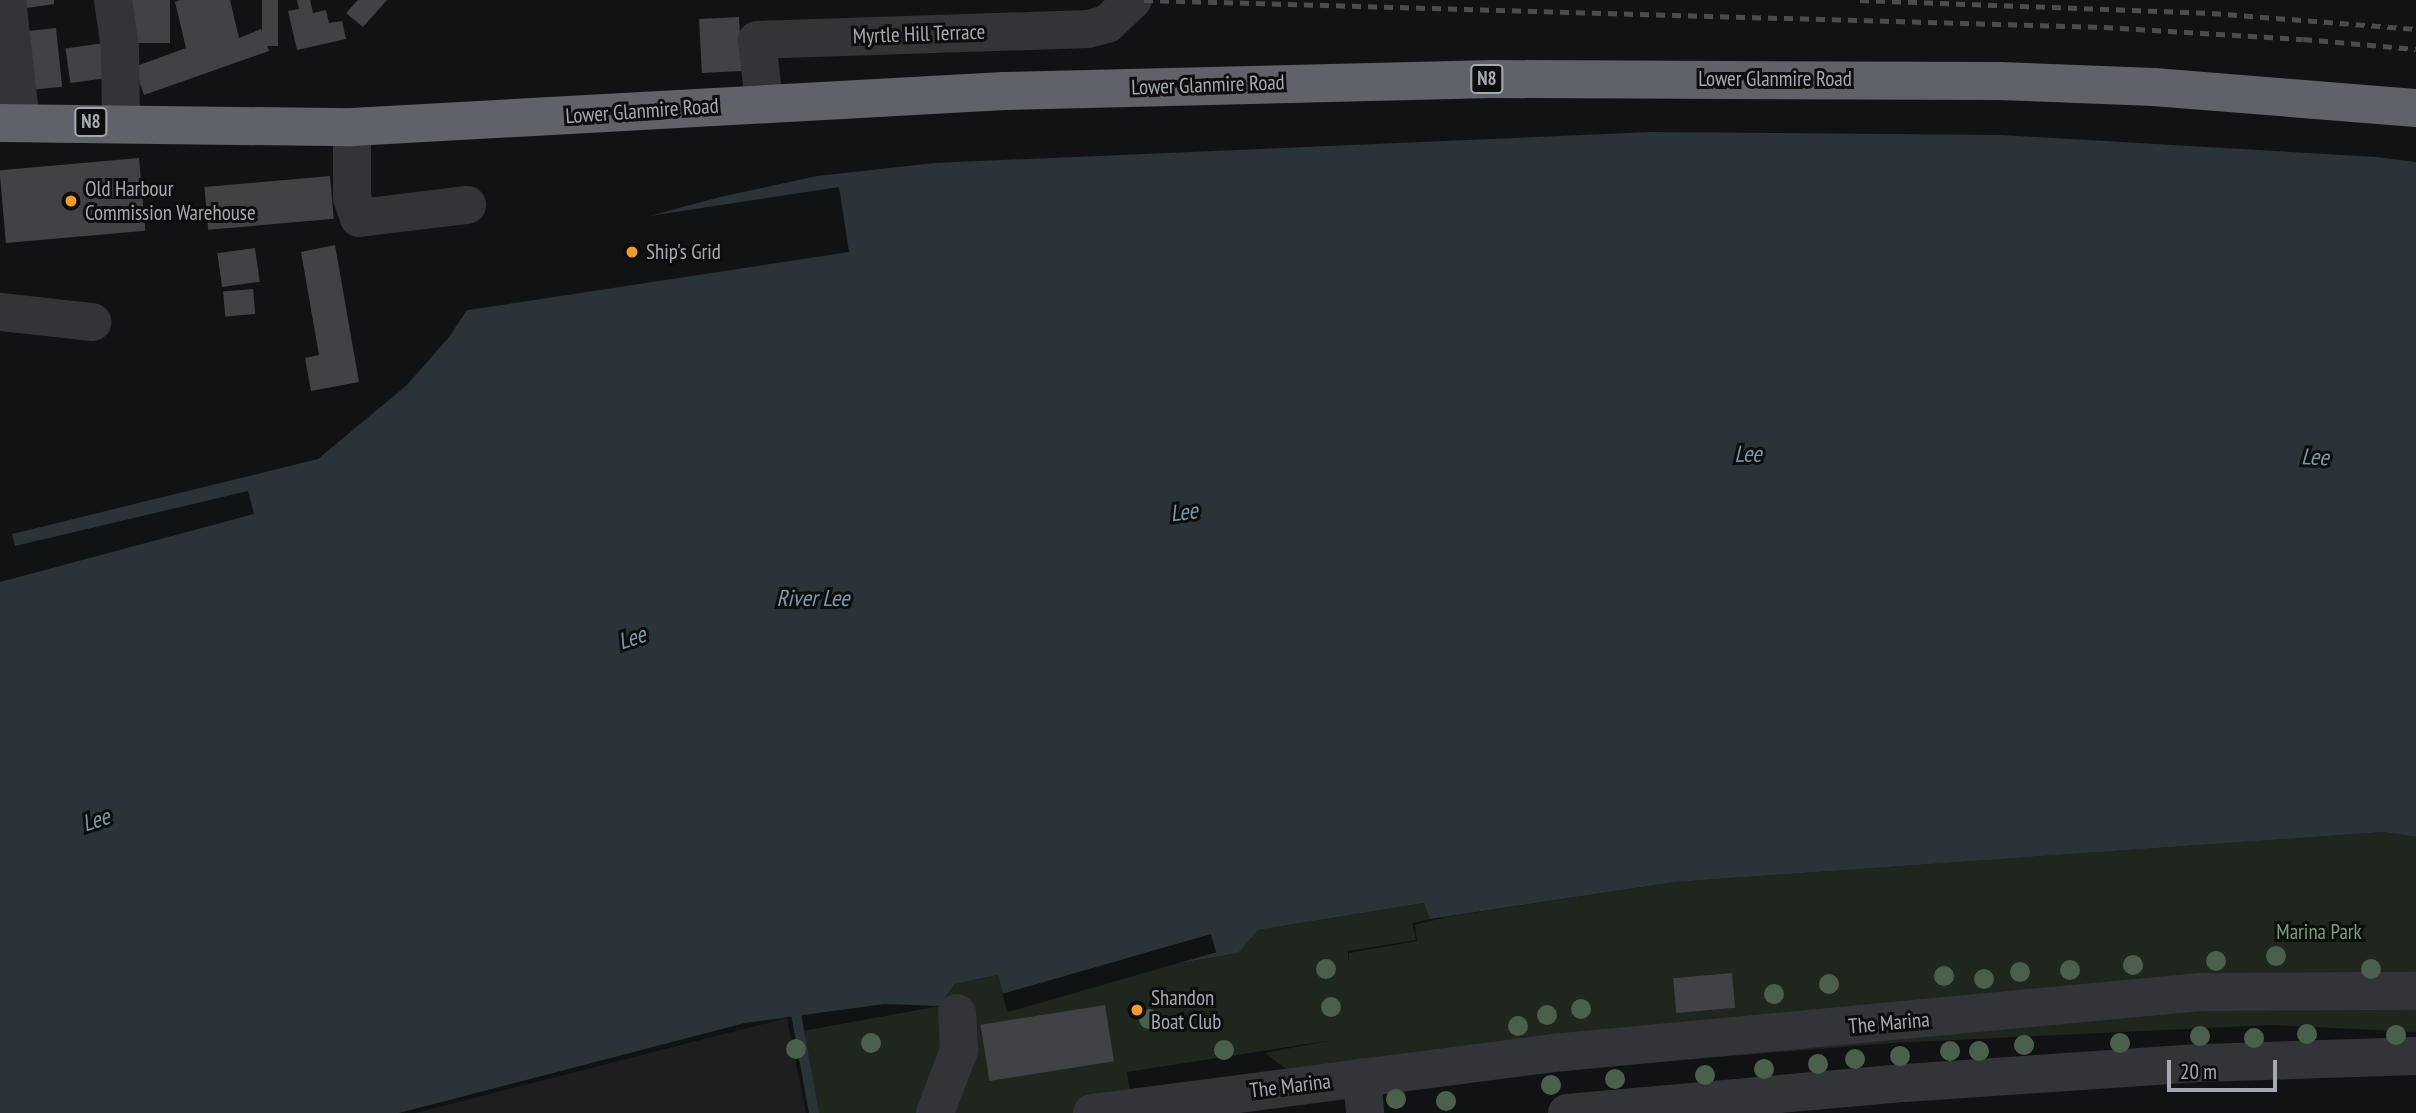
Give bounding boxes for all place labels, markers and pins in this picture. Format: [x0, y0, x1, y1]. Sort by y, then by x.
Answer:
place label: Old Harbour Commission Warehouse [85, 176, 256, 226]
marker: Old Harbour Commission Warehouse [63, 193, 79, 209]
place label: Ship's Grid [646, 239, 721, 265]
marker: Ship's Grid [624, 244, 640, 260]
place label: Shandon Boat Club [1151, 985, 1221, 1035]
marker: Shandon Boat Club [1129, 1002, 1145, 1018]

